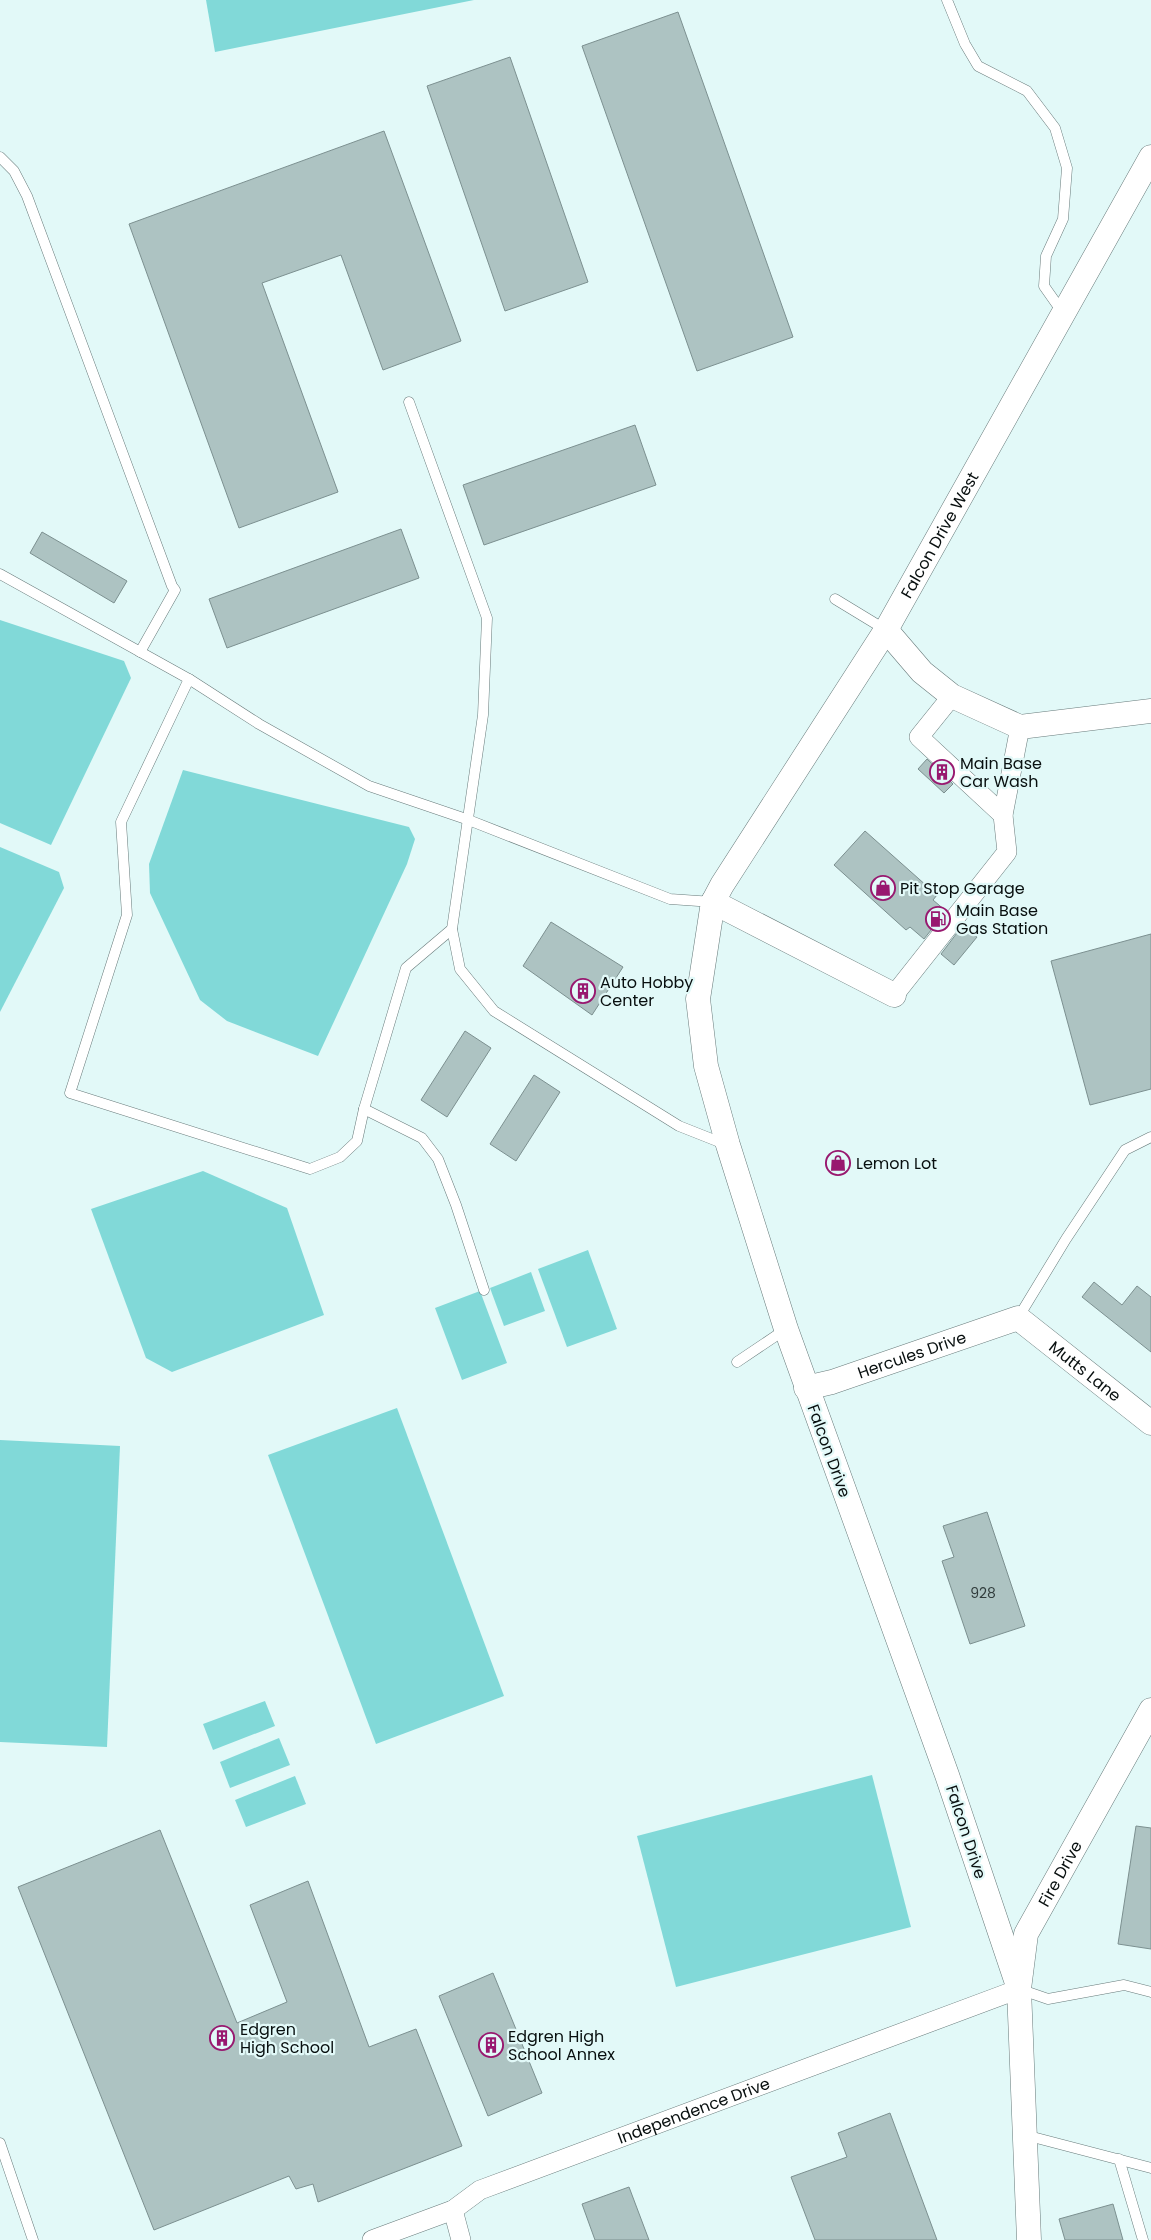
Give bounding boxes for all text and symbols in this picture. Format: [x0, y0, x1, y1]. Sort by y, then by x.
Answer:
street label: Falcon Drive West [895, 467, 984, 602]
place label: Main Base Car Wash [960, 752, 1042, 793]
building icon: Main Base Car Wash [929, 759, 955, 785]
shop icon: Pit Stop Garage [870, 875, 896, 901]
place label: Pit Stop Garage [900, 877, 1025, 900]
place label: Main Base Gas Station [956, 899, 1048, 940]
fuel station icon: Main Base Gas Station [925, 906, 951, 932]
place label: Auto Hobby Center [600, 971, 693, 1012]
building icon: Auto Hobby Center [570, 978, 596, 1004]
shop icon: Lemon Lot [825, 1150, 851, 1176]
place label: Lemon Lot [856, 1152, 937, 1175]
street label: Hercules Drive [854, 1325, 969, 1384]
street label: Mutts Lane [1044, 1335, 1126, 1407]
street label: Falcon Drive [802, 1401, 856, 1501]
house number: 928 [970, 1583, 996, 1603]
street label: Falcon Drive [940, 1782, 992, 1882]
street label: Fire Drive [1032, 1836, 1087, 1911]
place label: Edgren High School [240, 2018, 334, 2059]
building icon: Edgren High School [209, 2025, 235, 2051]
place label: Edgren High School Annex [508, 2025, 615, 2066]
building icon: Edgren High School Annex [478, 2032, 504, 2058]
street label: Independence Drive [614, 2071, 773, 2149]

